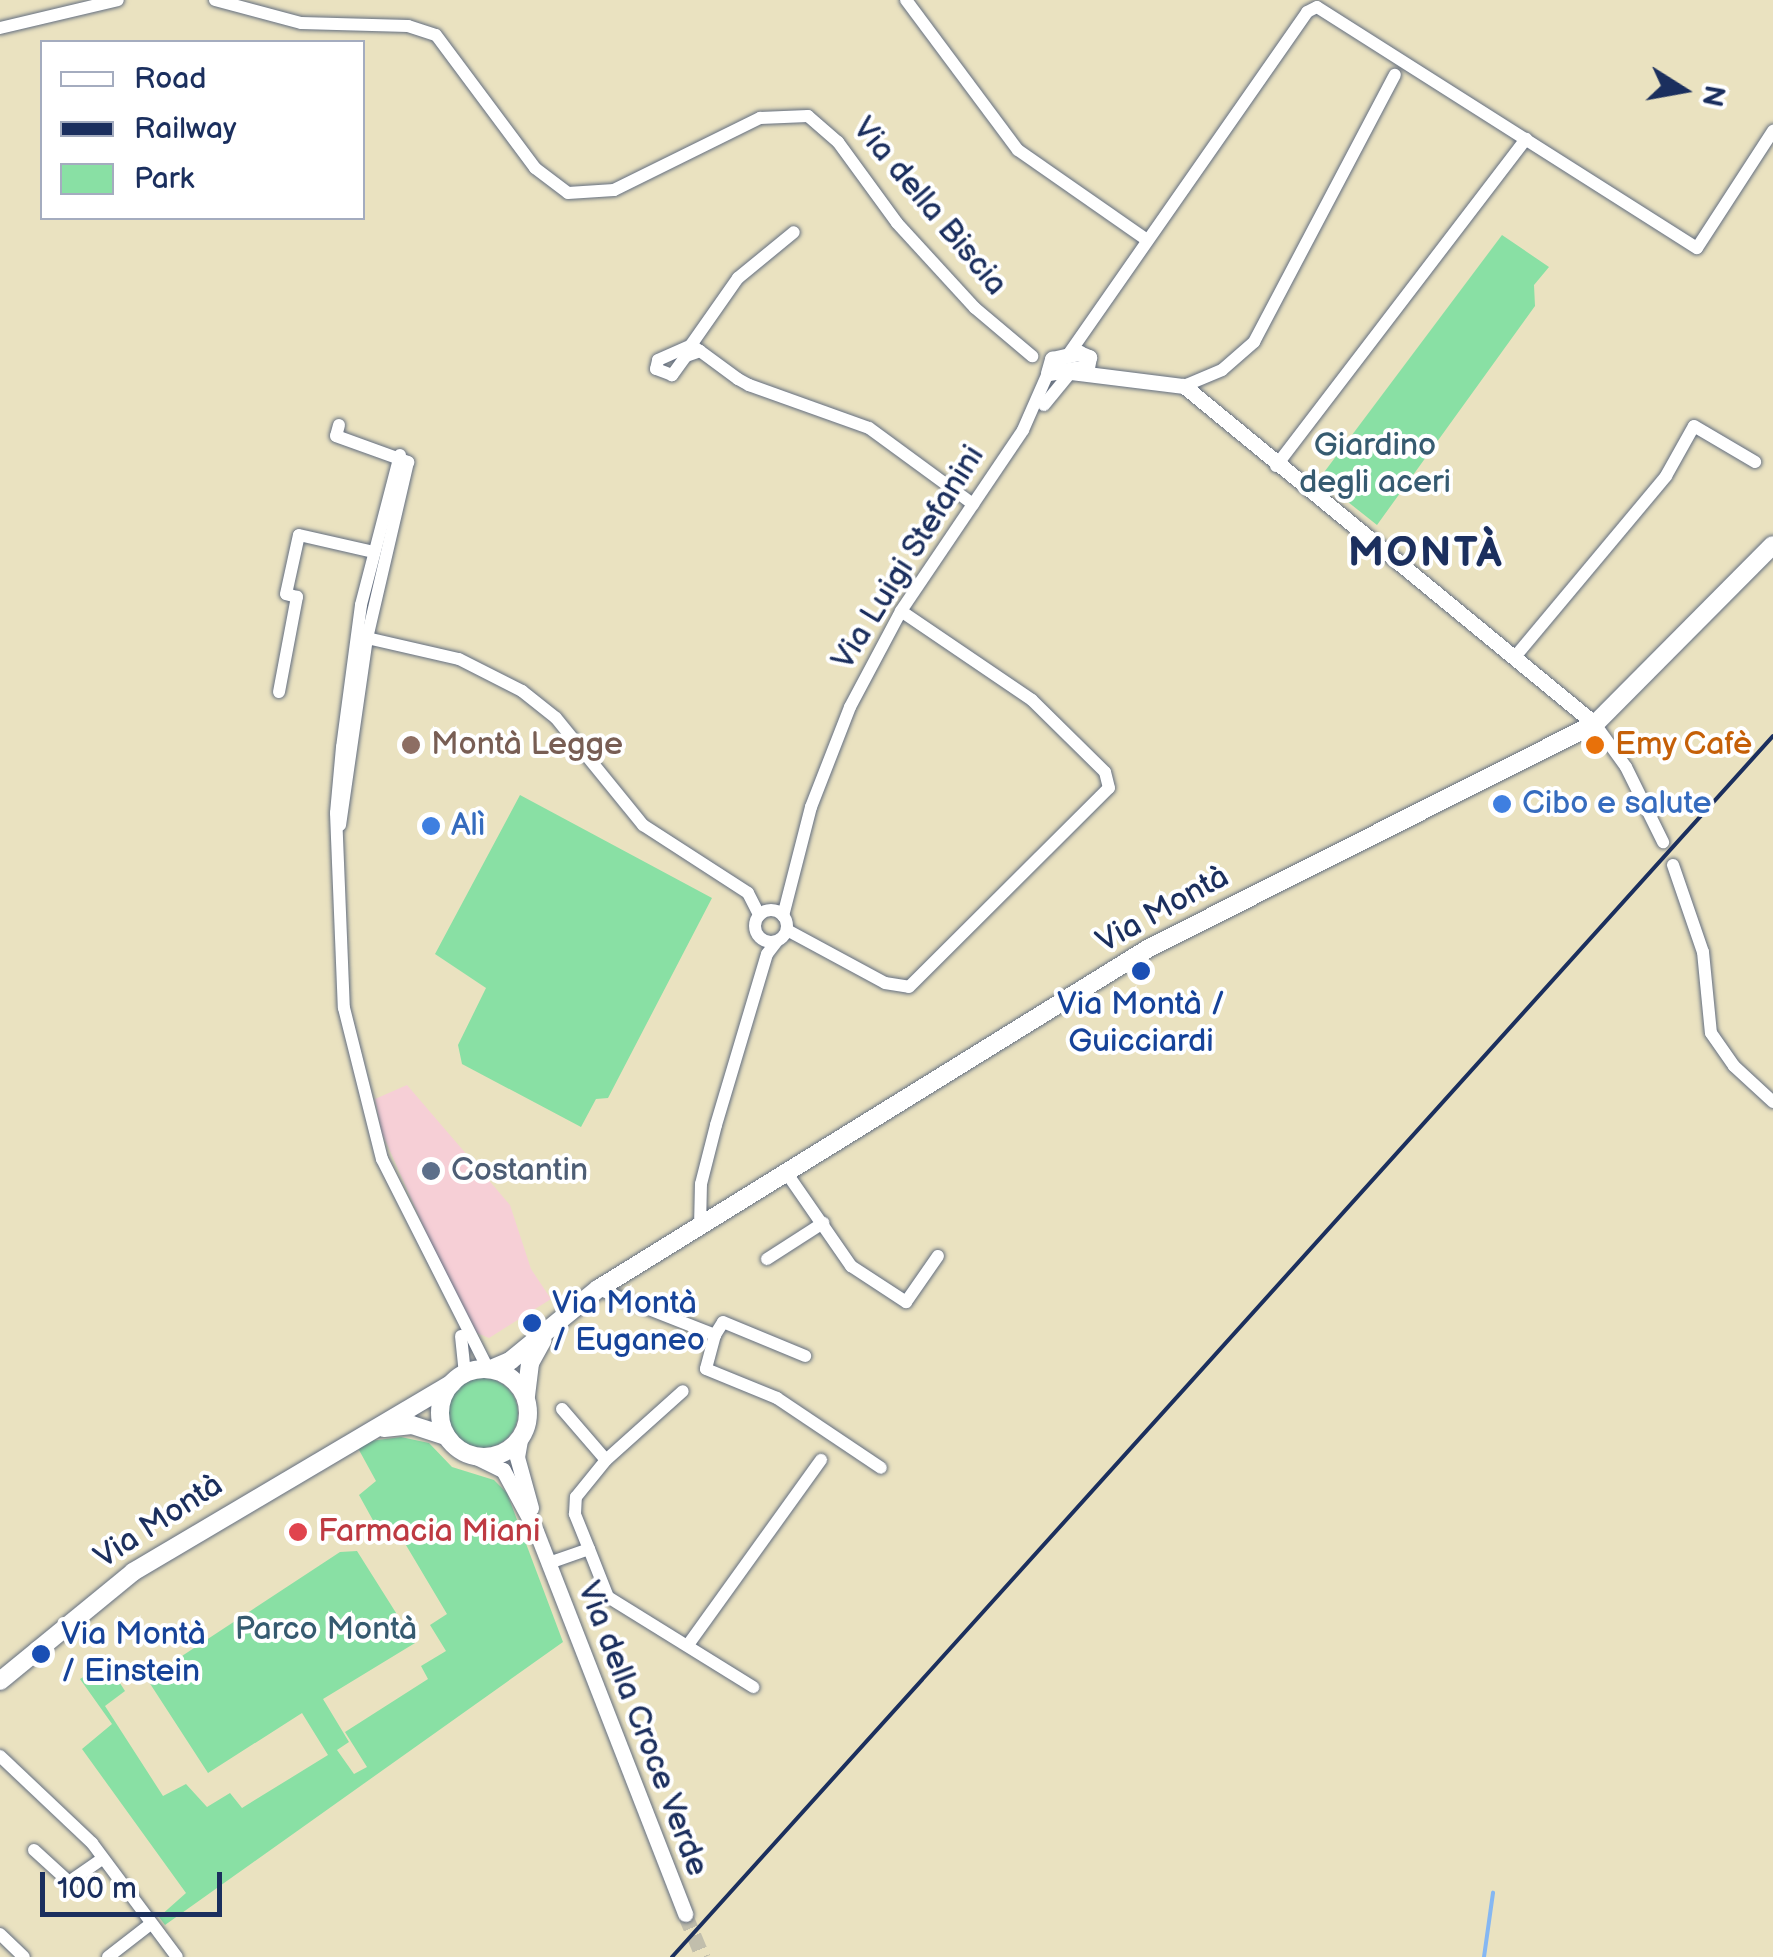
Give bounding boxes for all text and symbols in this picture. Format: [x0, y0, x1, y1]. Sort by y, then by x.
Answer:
legend [40, 40, 365, 220]
north arrow [1633, 40, 1733, 140]
text: Road [134, 61, 207, 97]
text: N [1695, 82, 1731, 109]
street label: Via della Biscia [844, 110, 1014, 304]
text: Railway [134, 111, 236, 147]
text: Park [134, 161, 194, 197]
park label: Giardino degli aceri [1299, 428, 1451, 503]
street label: Via Luigi Stefanini [825, 439, 993, 677]
district label: MONTÀ [1348, 529, 1504, 579]
place label: Montà Legge [431, 726, 623, 764]
place label: Emy Cafè [1615, 726, 1754, 764]
marker: Montà Legge [400, 734, 422, 756]
marker: Emy Cafè [1584, 734, 1606, 756]
place label: Cibo e salute [1522, 785, 1711, 823]
marker: Cibo e salute [1491, 793, 1513, 815]
place label: Alì [451, 807, 485, 845]
marker: Alì [420, 815, 442, 837]
street label: Via Montà [1090, 858, 1236, 962]
marker: Via Montà / Guicciardi [1130, 960, 1152, 982]
place label: Via Montà / Guicciardi [1057, 987, 1225, 1062]
place label: Costantin [451, 1152, 588, 1190]
marker: Costantin [420, 1160, 442, 1182]
place label: Via Montà / Euganeo [552, 1286, 705, 1361]
marker: Via Montà / Euganeo [521, 1312, 543, 1334]
street label: Via Montà [88, 1466, 230, 1578]
place label: Farmacia Miani [318, 1513, 540, 1551]
marker: Farmacia Miani [287, 1521, 309, 1543]
street label: Via della Croce Verde [568, 1576, 716, 1882]
park label: Parco Montà [235, 1611, 417, 1649]
place label: Via Montà / Einstein [61, 1617, 206, 1692]
marker: Via Montà / Einstein [30, 1643, 52, 1665]
scale bar [45, 1852, 228, 1914]
text: 100 m [57, 1871, 137, 1907]

